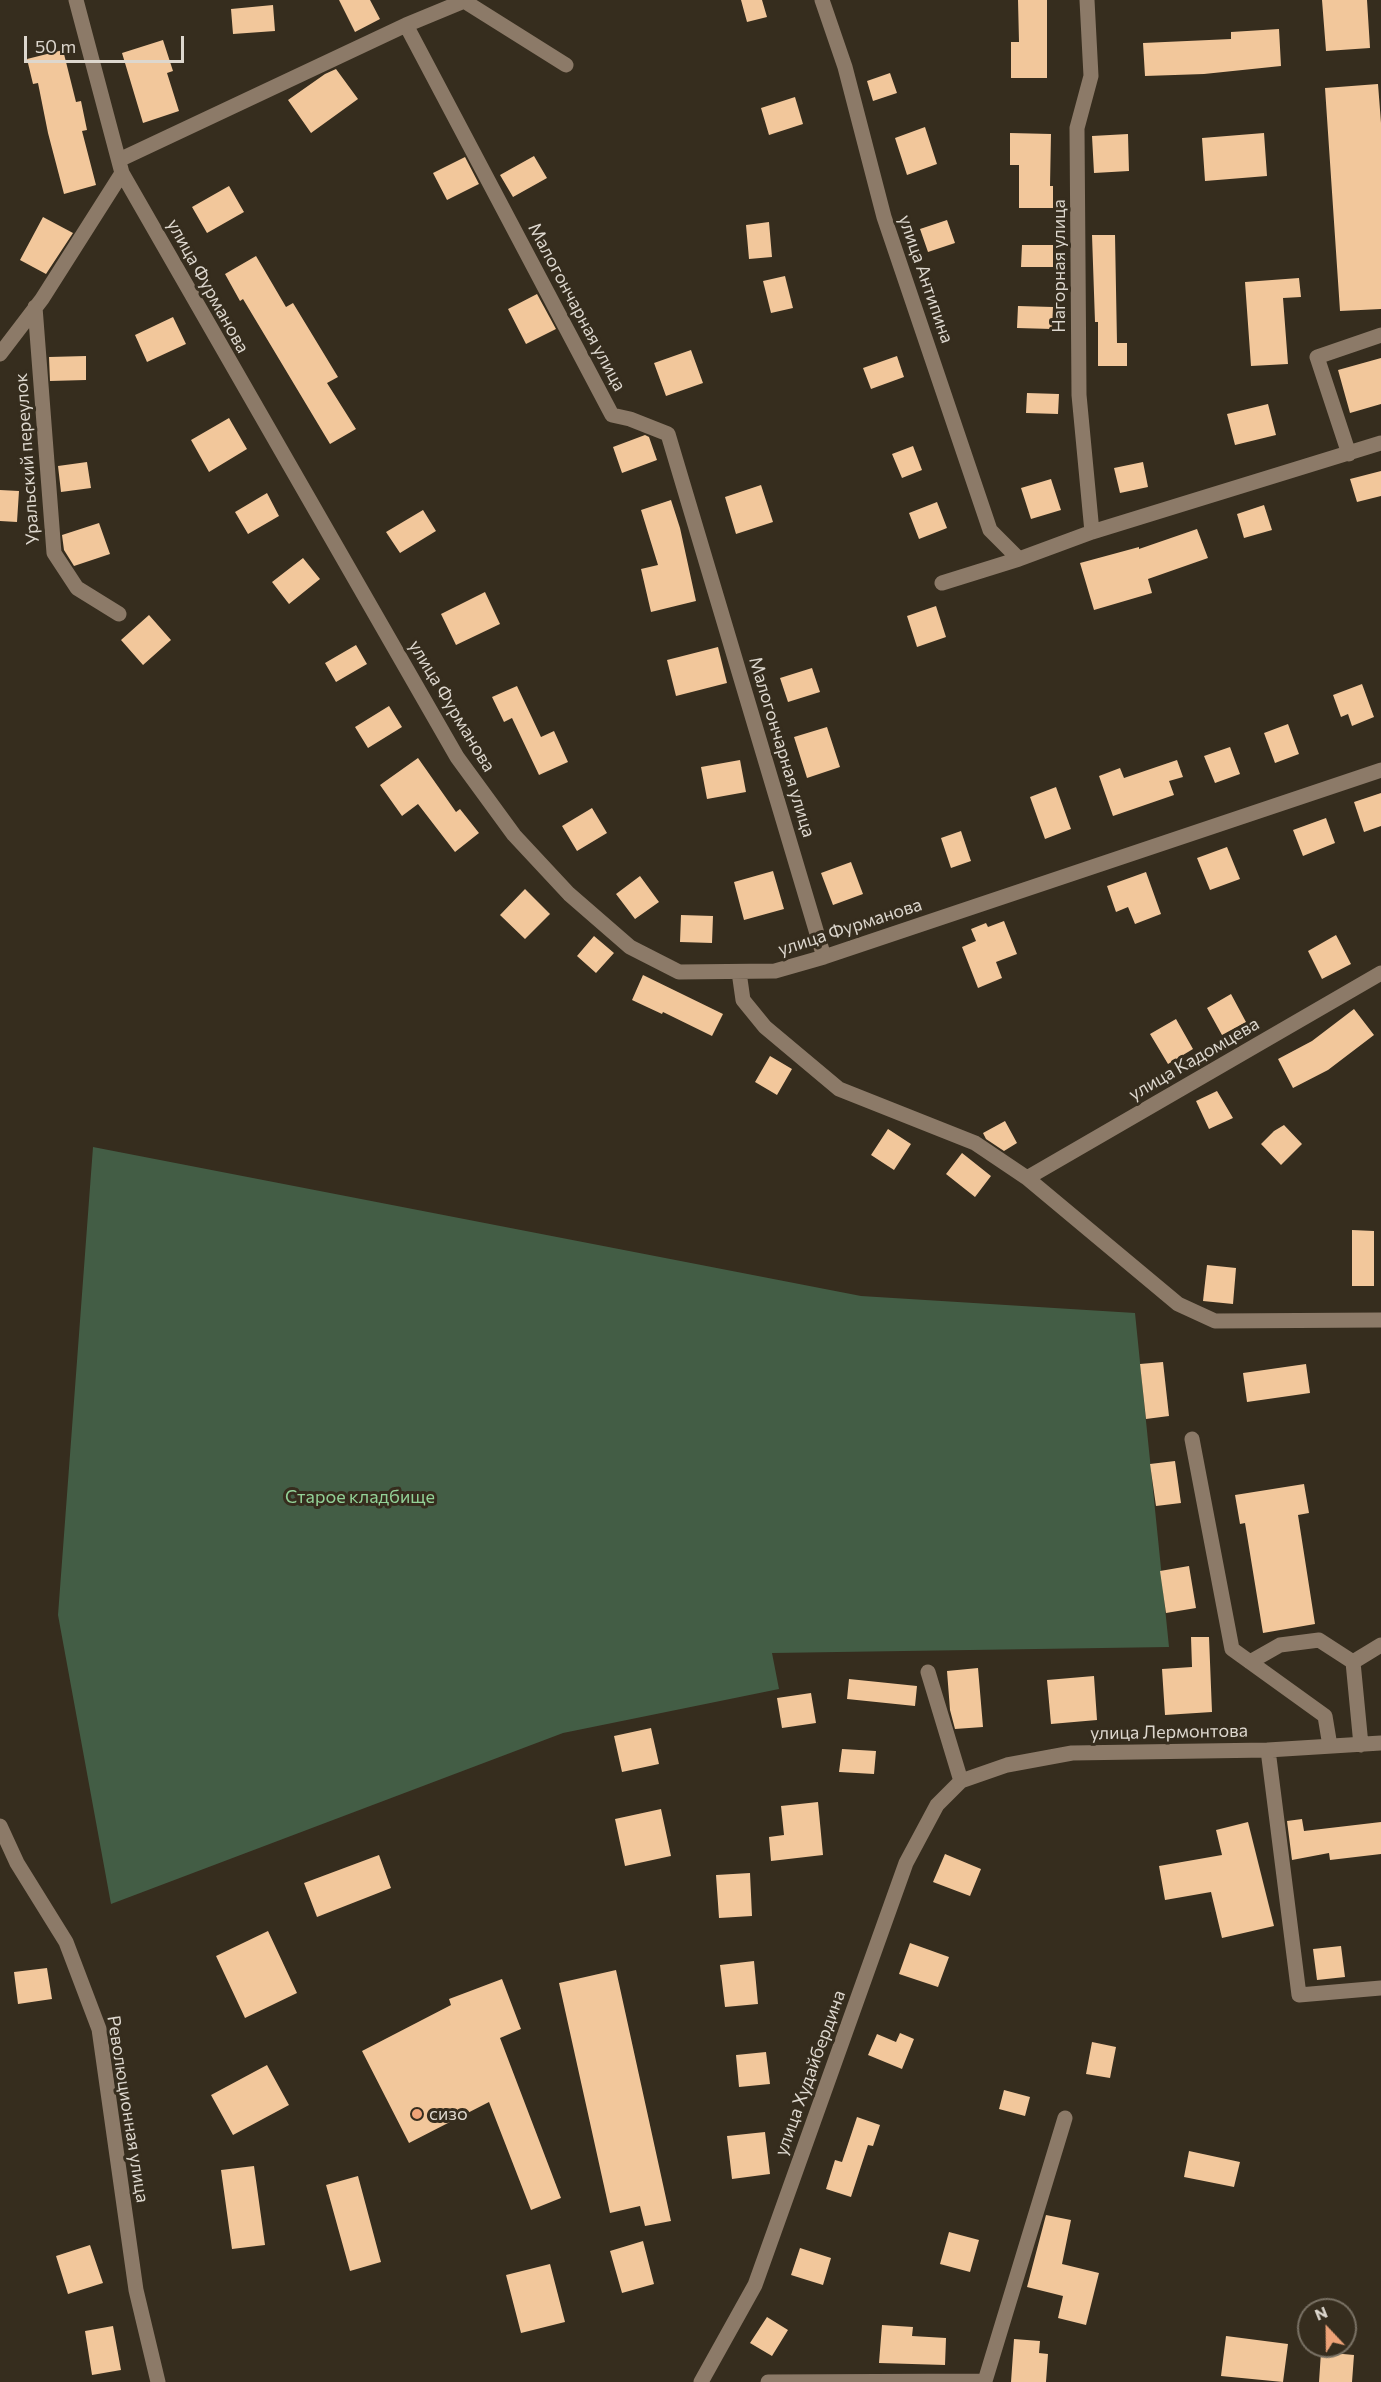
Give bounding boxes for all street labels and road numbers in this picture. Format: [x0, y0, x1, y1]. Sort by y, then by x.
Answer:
street label: Нагорная улица [1048, 199, 1070, 333]
street label: улица Антипина [894, 212, 958, 346]
street label: улица Фурманова [162, 215, 254, 357]
street label: Малогончарная улица [523, 219, 631, 395]
street label: Уральский переулок [10, 372, 44, 546]
street label: улица Фурманова [404, 636, 500, 776]
street label: Малогончарная улица [744, 654, 820, 840]
street label: улица Фурманова [775, 894, 925, 960]
street label: улица Кадомцева [1125, 1013, 1263, 1105]
street label: улица Лермонтова [1090, 1720, 1248, 1744]
street label: улица Худайбердина [770, 1987, 850, 2159]
street label: Революционная улица [103, 2014, 153, 2204]

